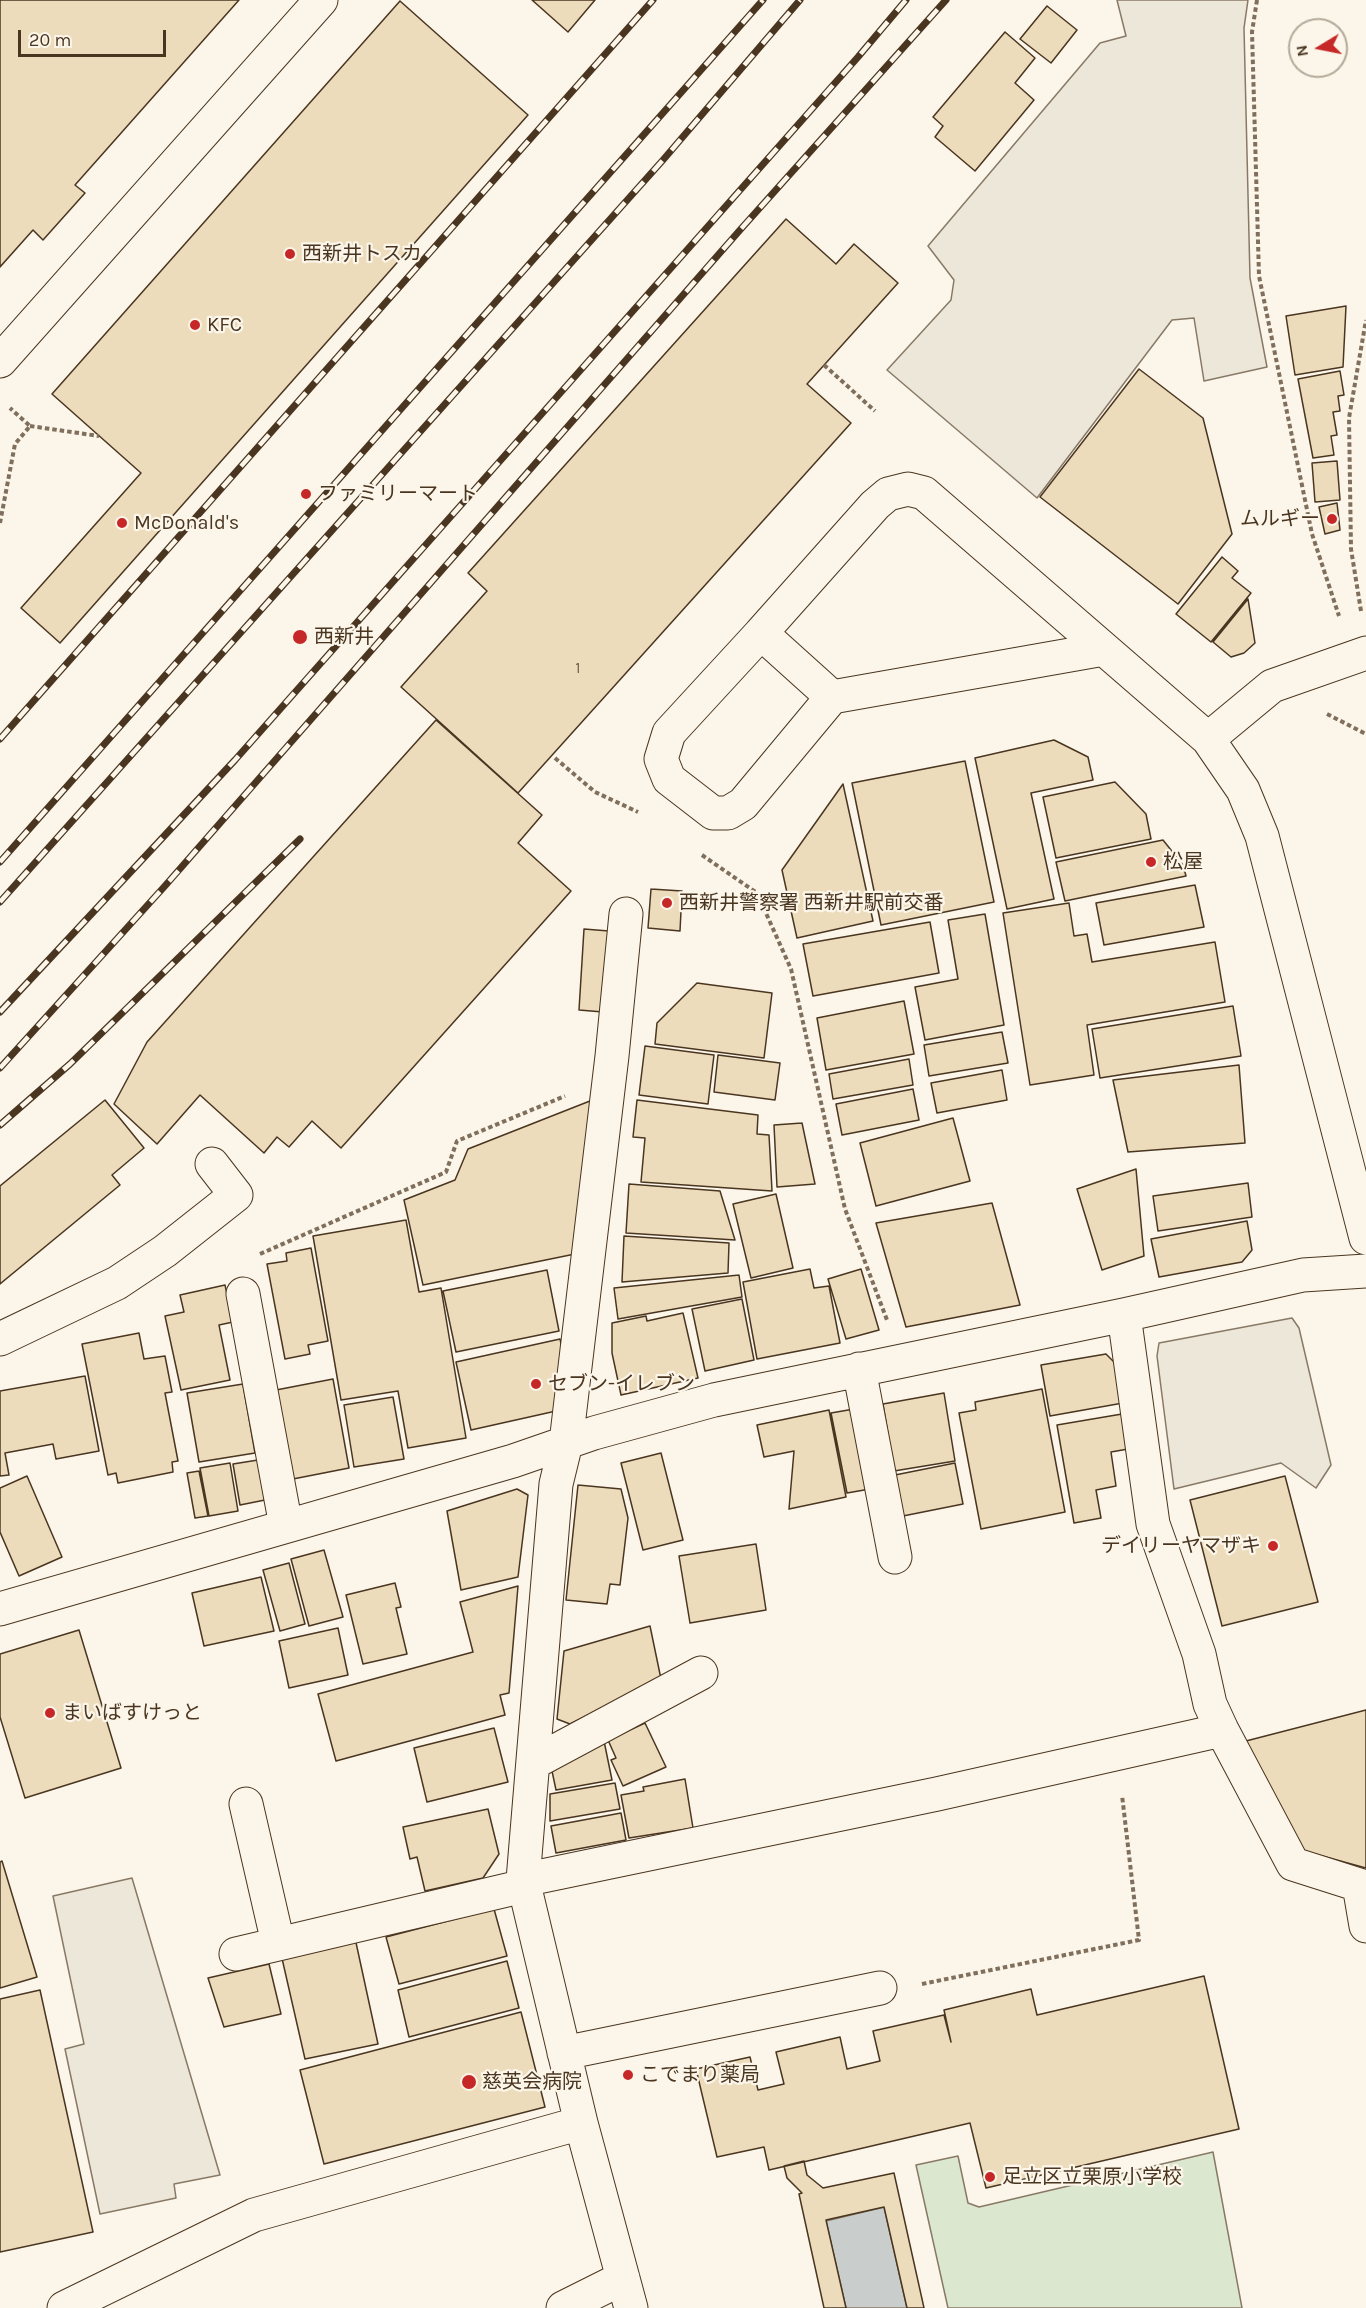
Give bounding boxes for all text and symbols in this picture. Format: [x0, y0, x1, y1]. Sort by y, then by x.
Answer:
scale bar [21, 18, 170, 56]
north arrow [1288, 18, 1348, 78]
text: 20 m [29, 29, 71, 51]
text: N [1291, 44, 1312, 58]
place label: 西新井トスカ [302, 242, 422, 266]
marker: 西新井トスカ [283, 247, 297, 261]
place label: KFC [207, 313, 242, 337]
marker: KFC [188, 318, 202, 332]
place label: ファミリーマート [318, 482, 478, 506]
marker: ファミリーマート [299, 487, 313, 501]
place label: ムルギー [1240, 507, 1320, 531]
place label: McDonald's [134, 511, 239, 535]
marker: ムルギー [1325, 512, 1339, 526]
marker: McDonald's [115, 516, 129, 530]
place label: 西新井 [314, 625, 374, 649]
marker: 西新井 [291, 628, 309, 646]
house number: 1 [575, 658, 581, 678]
place label: 松屋 [1163, 850, 1203, 874]
marker: 松屋 [1144, 855, 1158, 869]
place label: 西新井警察署 西新井駅前交番 [679, 891, 944, 915]
marker: 西新井警察署 西新井駅前交番 [660, 896, 674, 910]
place label: セブン-イレブン [548, 1372, 695, 1396]
marker: セブン-イレブン [529, 1377, 543, 1391]
place label: デイリーヤマザキ [1101, 1534, 1261, 1558]
marker: デイリーヤマザキ [1266, 1539, 1280, 1553]
place label: まいばすけっと [62, 1701, 202, 1725]
marker: まいばすけっと [43, 1706, 57, 1720]
place label: こでまり薬局 [640, 2063, 760, 2087]
marker: こでまり薬局 [621, 2068, 635, 2082]
place label: 慈英会病院 [482, 2070, 582, 2094]
marker: 慈英会病院 [460, 2073, 478, 2091]
place label: 足立区立栗原小学校 [1002, 2165, 1182, 2189]
marker: 足立区立栗原小学校 [983, 2170, 997, 2184]

